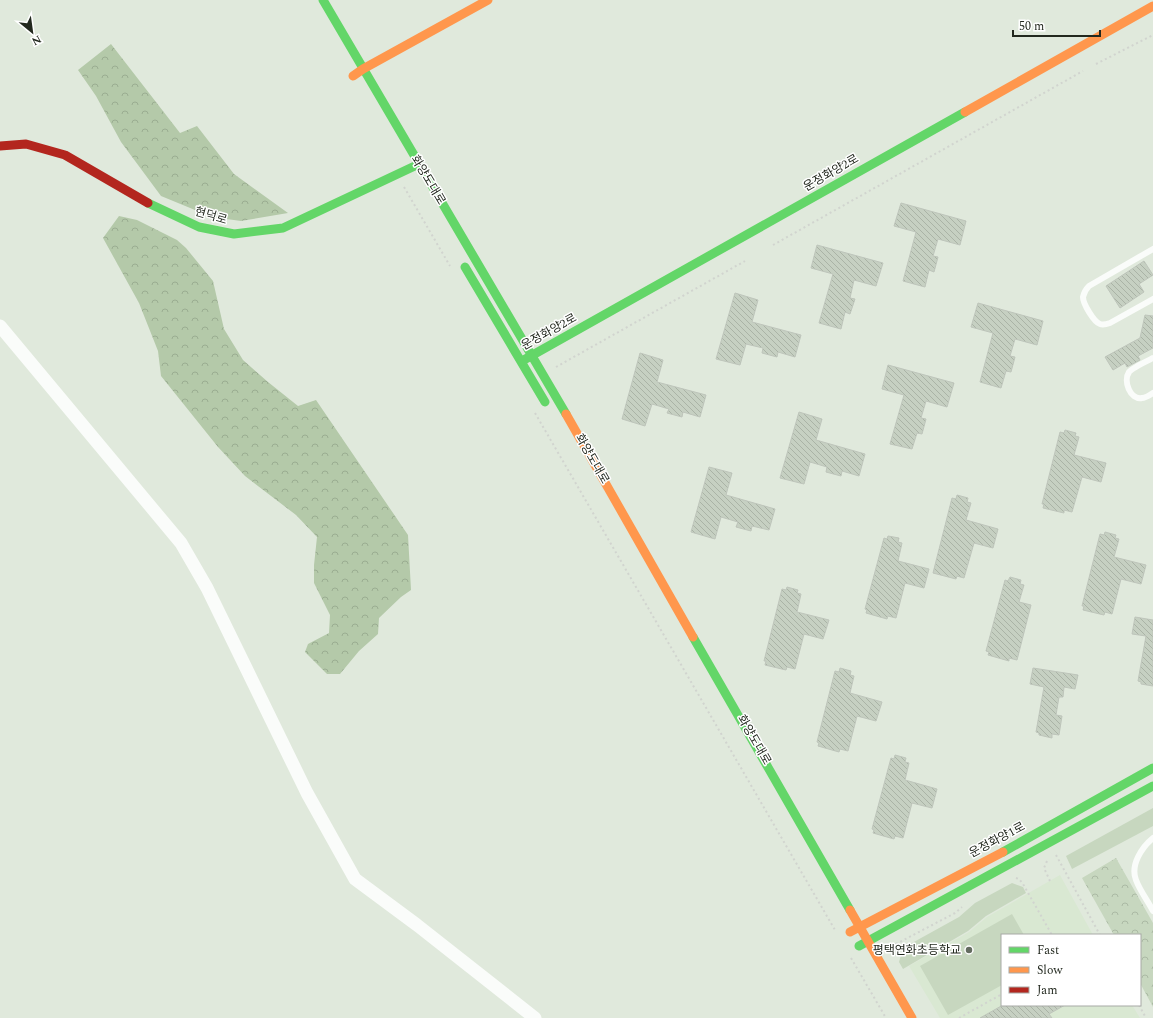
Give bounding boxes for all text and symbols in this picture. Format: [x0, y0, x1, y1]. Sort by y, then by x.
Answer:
north arrow [12, 12, 52, 52]
scale bar [1013, 12, 1100, 38]
text: 50 m [1019, 17, 1044, 36]
text: N [29, 31, 45, 50]
street label: 운정화양2로 [800, 149, 862, 197]
street label: 화양도대로 [406, 151, 450, 209]
street label: 현덕로 [192, 202, 230, 230]
street label: 운정화양2로 [518, 309, 580, 355]
street label: 화양도대로 [570, 430, 614, 488]
street label: 화양도대로 [732, 711, 776, 769]
street label: 운정화양1로 [966, 817, 1028, 863]
legend [1001, 934, 1141, 1006]
place label: 평택연화초등학교 [873, 941, 961, 960]
text: Fast [1037, 941, 1059, 960]
marker: 평택연화초등학교 [964, 945, 974, 955]
text: Slow [1037, 961, 1063, 980]
text: Jam [1037, 981, 1058, 1000]

